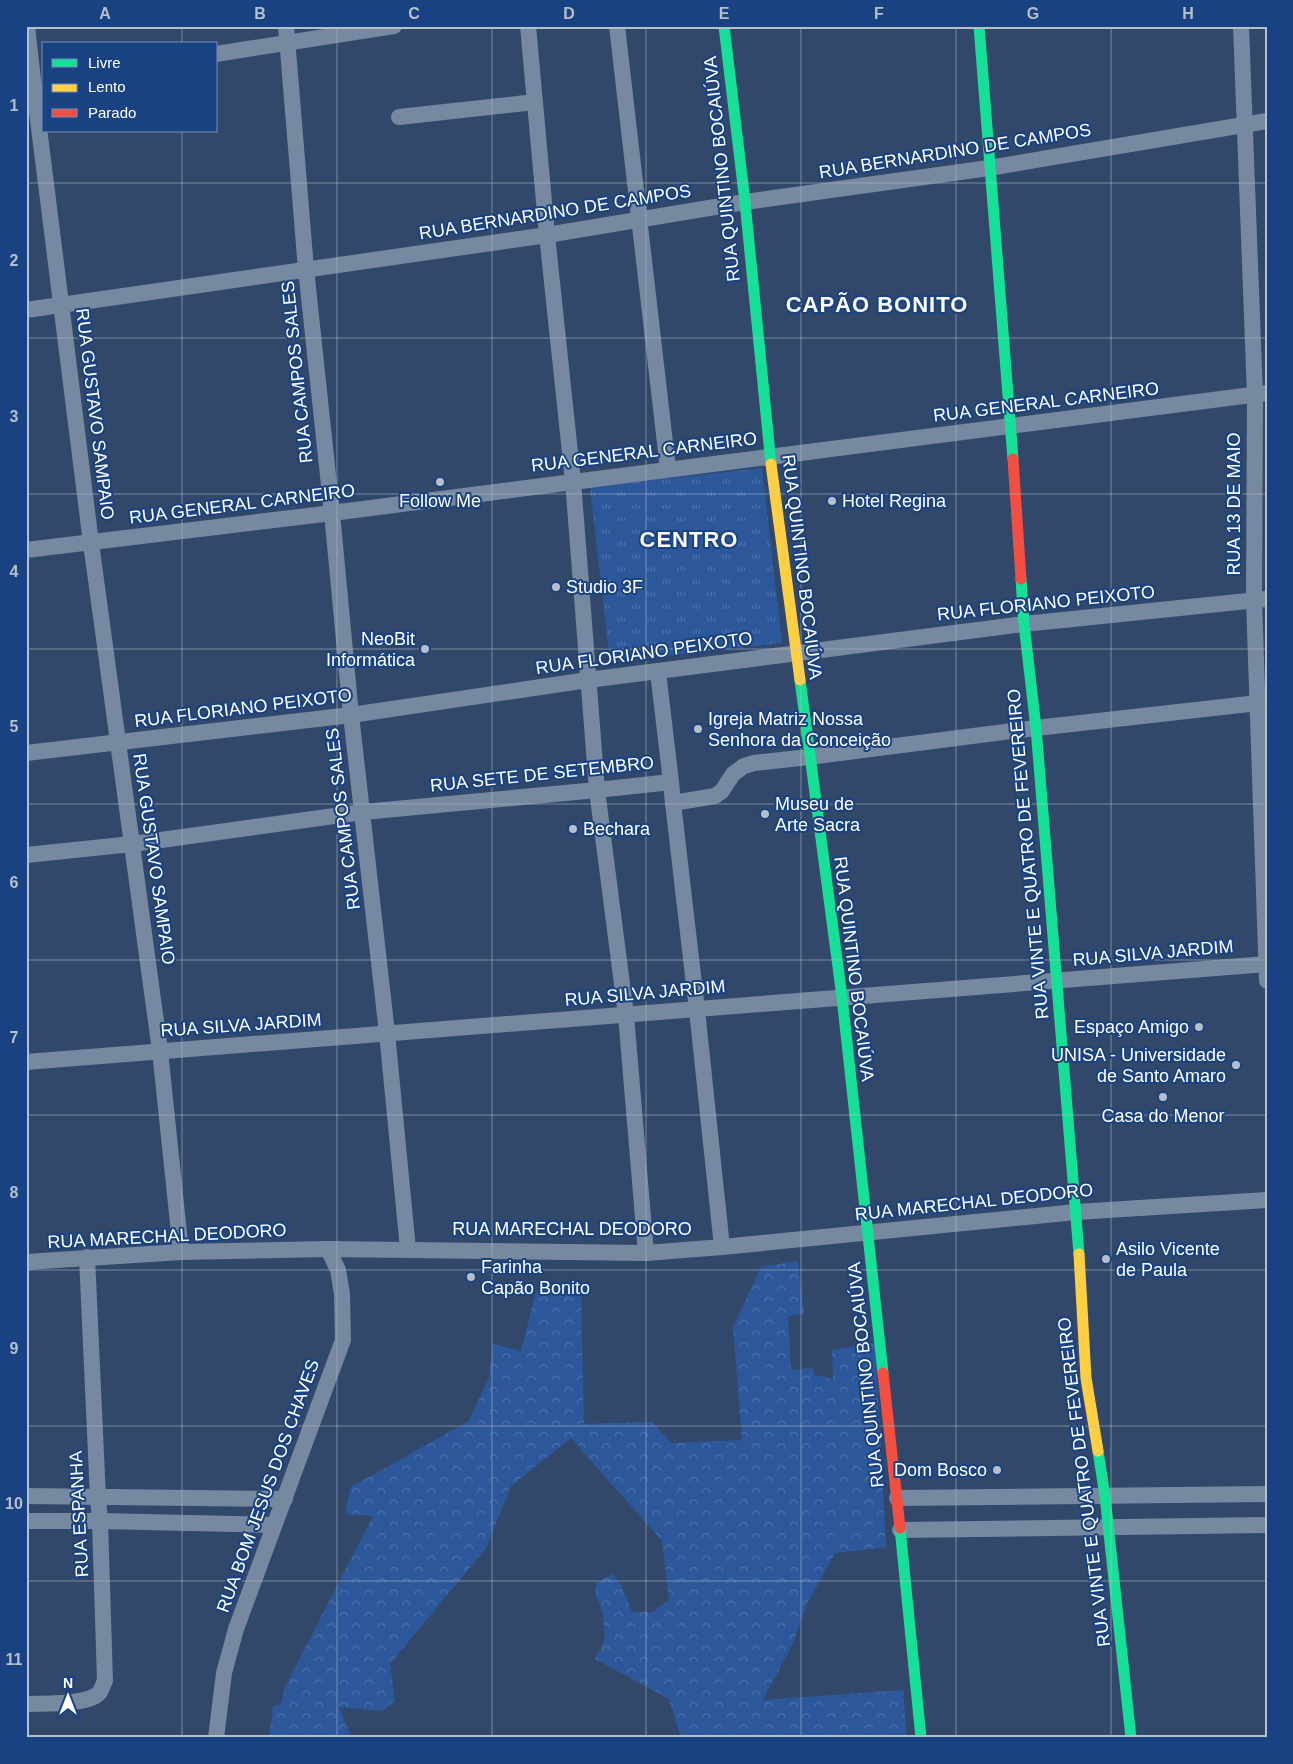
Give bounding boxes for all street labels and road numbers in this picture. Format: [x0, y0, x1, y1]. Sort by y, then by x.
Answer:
street label: RUA QUINTINO BOCAIÚVA [699, 55, 744, 283]
street label: RUA BERNARDINO DE CAMPOS [818, 120, 1092, 182]
street label: RUA BERNARDINO DE CAMPOS [418, 181, 692, 243]
street label: RUA CAMPOS SALES [277, 280, 317, 464]
street label: RUA GUSTAVO SAMPAIO [72, 307, 118, 521]
street label: RUA GENERAL CARNEIRO [932, 378, 1160, 426]
street label: RUA GENERAL CARNEIRO [530, 428, 758, 476]
street label: RUA 13 DE MAIO [1224, 432, 1244, 576]
street label: RUA QUINTINO BOCAIÚVA [778, 453, 827, 681]
street label: RUA GENERAL CARNEIRO [128, 480, 356, 528]
street label: RUA FLORIANO PEIXOTO [936, 582, 1156, 624]
street label: RUA FLORIANO PEIXOTO [534, 628, 754, 678]
street label: RUA FLORIANO PEIXOTO [133, 685, 353, 731]
street label: RUA VINTE E QUATRO DE FEVEREIRO [1004, 688, 1052, 1020]
street label: RUA CAMPOS SALES [322, 727, 364, 911]
street label: RUA GUSTAVO SAMPAIO [129, 752, 179, 966]
street label: RUA SETE DE SETEMBRO [429, 752, 655, 796]
street label: RUA QUINTINO BOCAIÚVA [830, 855, 879, 1083]
street label: RUA SILVA JARDIM [1072, 936, 1234, 970]
street label: RUA SILVA JARDIM [564, 976, 726, 1010]
street label: RUA SILVA JARDIM [160, 1009, 322, 1041]
street label: RUA MARECHAL DEODORO [854, 1180, 1094, 1224]
street label: RUA MARECHAL DEODORO [452, 1219, 692, 1239]
street label: RUA MARECHAL DEODORO [47, 1220, 287, 1252]
street label: RUA QUINTINO BOCAIÚVA [843, 1261, 888, 1489]
street label: RUA VINTE E QUATRO DE FEVEREIRO [1054, 1316, 1114, 1648]
street label: RUA BOM JESUS DOS CHAVES [213, 1357, 323, 1615]
street label: RUA ESPANHA [66, 1450, 92, 1578]

